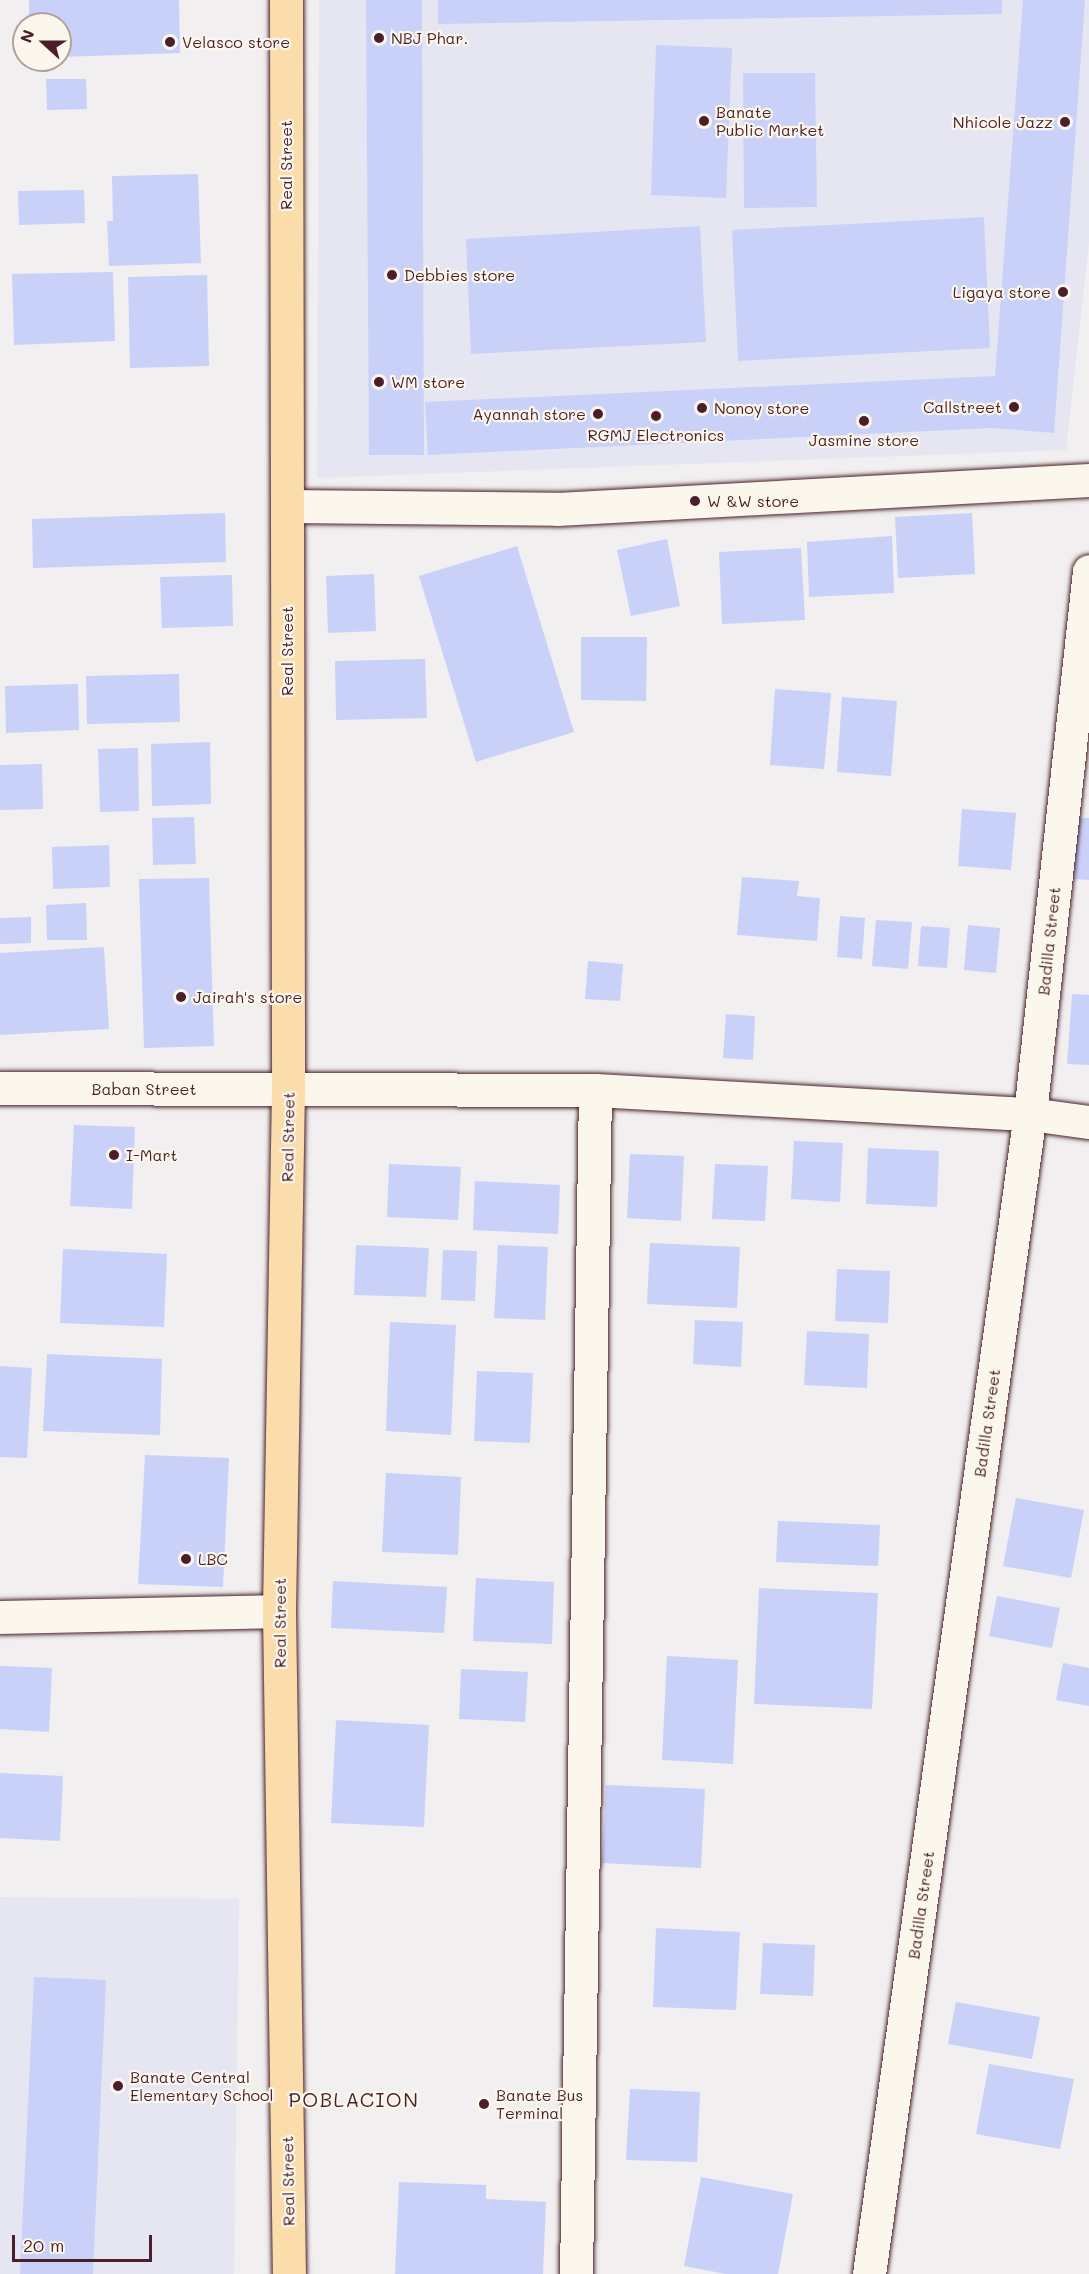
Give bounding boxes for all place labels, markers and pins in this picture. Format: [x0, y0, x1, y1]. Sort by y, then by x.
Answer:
place label: NBJ Phar. [391, 28, 468, 48]
marker: NBJ Phar. [372, 31, 386, 45]
place label: Velasco store [182, 32, 290, 52]
marker: Velasco store [163, 35, 177, 49]
place label: Banate Public Market [716, 102, 824, 140]
place label: Nhicole Jazz [953, 112, 1053, 132]
marker: Banate Public Market [697, 114, 711, 128]
marker: Nhicole Jazz [1058, 115, 1072, 129]
place label: Debbies store [404, 265, 515, 285]
marker: Debbies store [385, 268, 399, 282]
place label: Ligaya store [953, 282, 1051, 302]
marker: Ligaya store [1056, 285, 1070, 299]
place label: WM store [391, 372, 465, 392]
marker: WM store [372, 375, 386, 389]
place label: Callstreet [923, 397, 1002, 417]
place label: Nonoy store [714, 398, 809, 418]
marker: Callstreet [1007, 400, 1021, 414]
marker: Nonoy store [695, 401, 709, 415]
place label: Ayannah store [473, 404, 586, 424]
marker: Ayannah store [591, 407, 605, 421]
marker: RGMJ Electronics [649, 409, 663, 423]
marker: Jasmine store [857, 414, 871, 428]
place label: RGMJ Electronics [588, 425, 724, 445]
place label: Jasmine store [809, 430, 919, 450]
place label: W &W store [707, 491, 799, 511]
marker: W &W store [688, 494, 702, 508]
place label: Jairah's store [193, 987, 302, 1007]
marker: Jairah's store [174, 990, 188, 1004]
place label: I-Mart [126, 1145, 178, 1165]
marker: I-Mart [107, 1148, 121, 1162]
place label: LBC [198, 1549, 228, 1569]
marker: LBC [179, 1552, 193, 1566]
place label: Banate Central Elementary School [130, 2067, 274, 2105]
marker: Banate Central Elementary School [111, 2079, 125, 2093]
place label: Banate Bus Terminal [496, 2085, 583, 2123]
marker: Banate Bus Terminal [477, 2097, 491, 2111]

